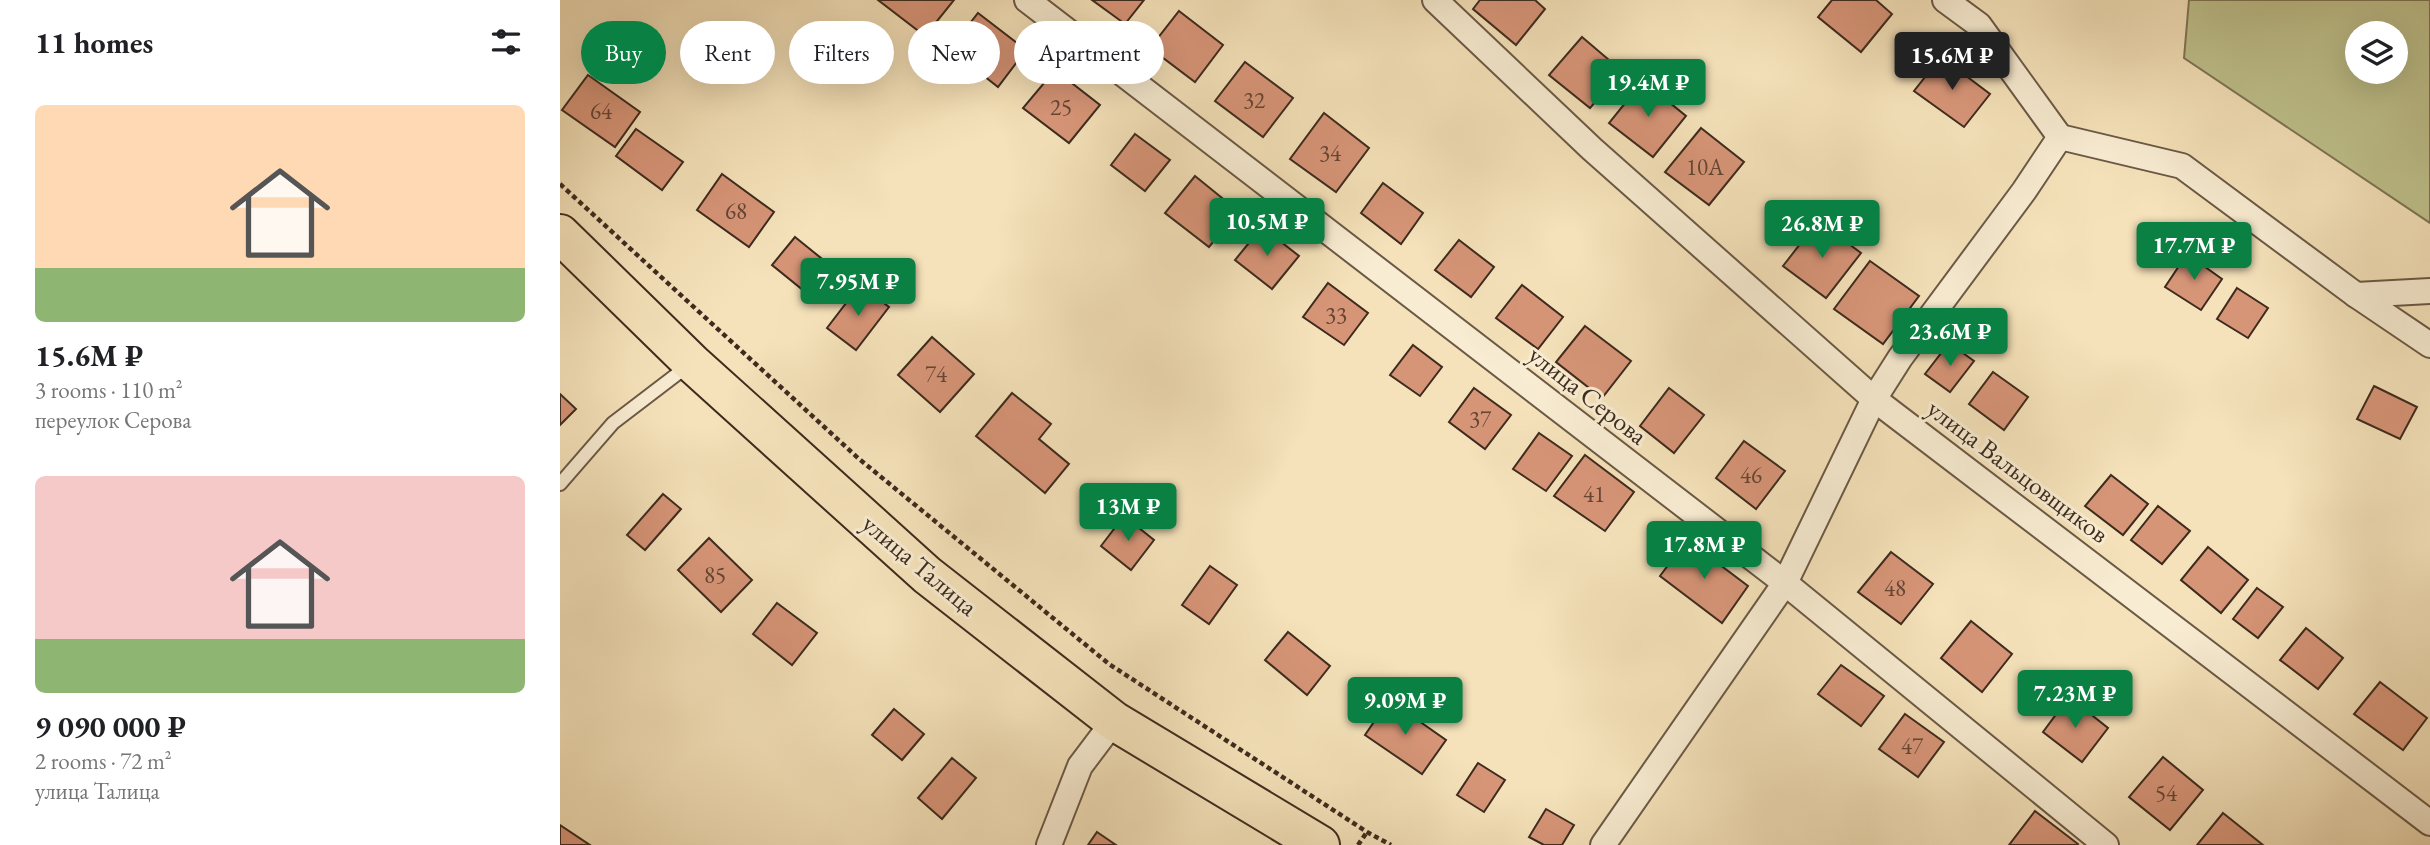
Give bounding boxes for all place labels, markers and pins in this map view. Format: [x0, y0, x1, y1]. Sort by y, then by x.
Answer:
pin: 15.6M ₽ [1887, 32, 2017, 92]
pin: 19.4M ₽ [1583, 60, 1713, 119]
pin: 10.5M ₽ [1202, 198, 1332, 258]
pin: 26.8M ₽ [1757, 201, 1887, 260]
pin: 17.7M ₽ [2129, 222, 2259, 282]
pin: 7.95M ₽ [793, 258, 923, 318]
pin: 23.6M ₽ [1885, 308, 2015, 368]
pin: 13M ₽ [1079, 484, 1177, 543]
pin: 17.8M ₽ [1639, 522, 1769, 581]
pin: 7.23M ₽ [2010, 670, 2140, 730]
pin: 9.09M ₽ [1340, 678, 1470, 737]

